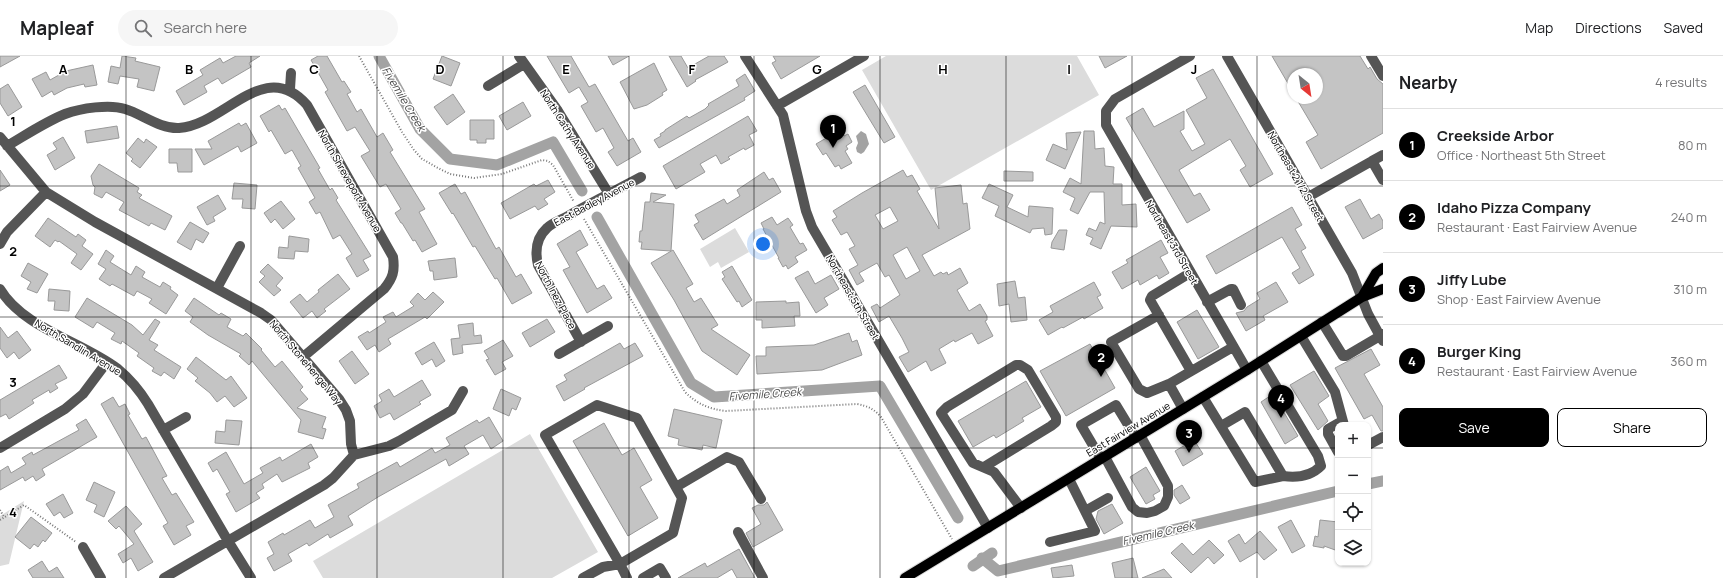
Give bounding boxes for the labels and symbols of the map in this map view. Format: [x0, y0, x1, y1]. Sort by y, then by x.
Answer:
text: A [59, 60, 68, 78]
text: B [185, 60, 193, 78]
text: C [309, 60, 319, 78]
text: D [435, 60, 445, 78]
text: E [562, 60, 570, 78]
text: F [689, 60, 696, 78]
text: G [812, 60, 822, 78]
text: H [938, 60, 948, 78]
text: I [1067, 60, 1071, 78]
text: J [1191, 60, 1197, 78]
water label: Fivemile Creek [379, 64, 430, 135]
north arrow [1287, 68, 1323, 104]
street label: North Cathy Avenue [537, 86, 599, 172]
text: 1 [10, 112, 16, 130]
pin: 1 [820, 115, 846, 148]
street label: North Shreveport Avenue [315, 127, 385, 235]
street label: Northeast 2 1/2 Street [1265, 129, 1327, 223]
street label: East Badley Avenue [551, 175, 637, 229]
street label: Northeast 3rd Street [1142, 197, 1202, 287]
your location [753, 234, 773, 254]
text: 2 [9, 242, 17, 260]
street label: Northeast 5th Street [823, 252, 883, 342]
street label: North Inez Place [532, 259, 580, 331]
street label: North Sandlin Avenue [32, 316, 124, 378]
street label: North Stonehenge Way [266, 317, 346, 408]
pin: 2 [1088, 344, 1114, 377]
text: 3 [9, 373, 17, 391]
water label: Fivemile Creek [728, 383, 803, 404]
pin: 4 [1268, 385, 1294, 418]
street label: East Fairview Avenue [1083, 398, 1173, 460]
pin: 3 [1176, 420, 1202, 453]
text: 4 [9, 503, 17, 521]
water label: Fivemile Creek [1121, 517, 1197, 548]

